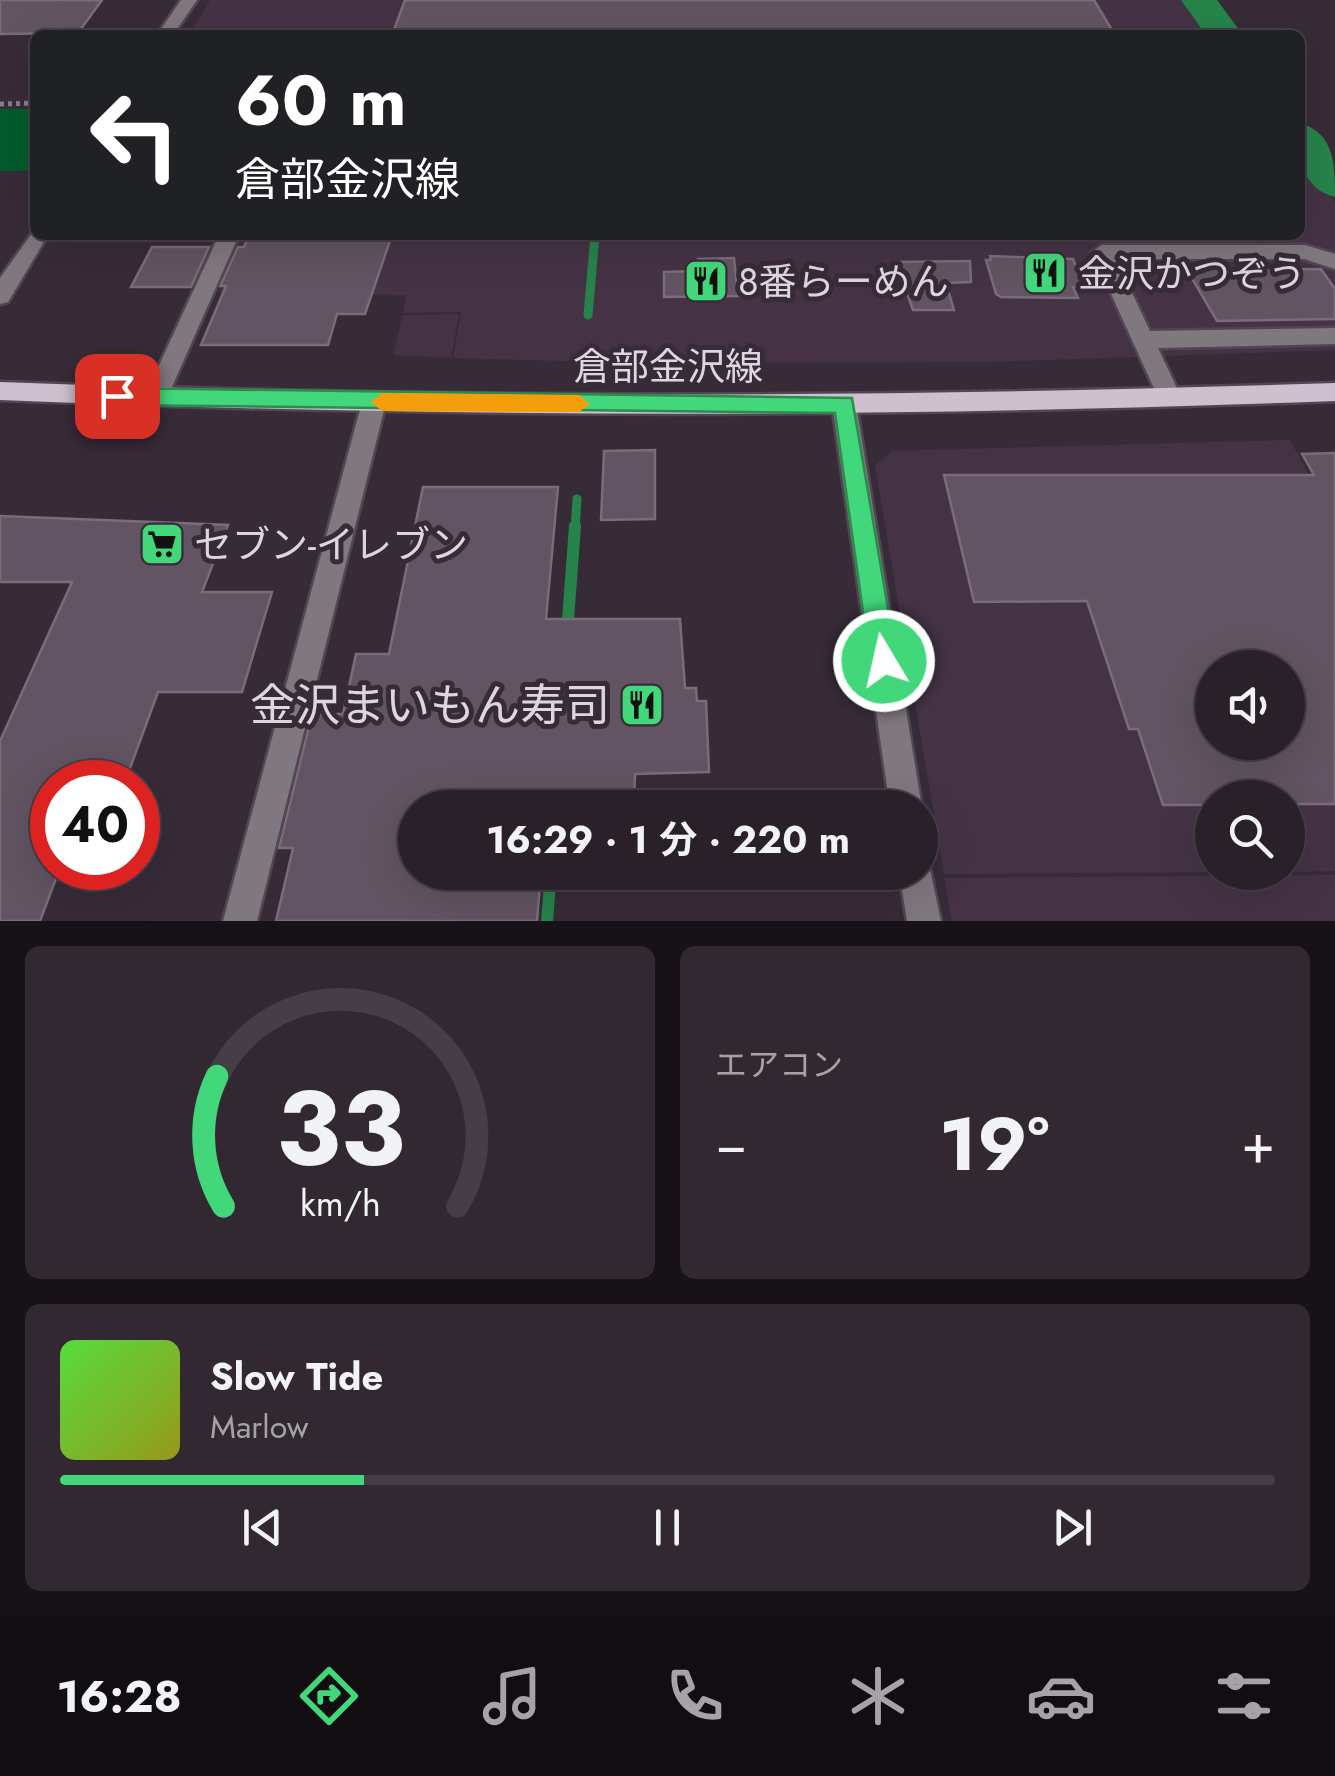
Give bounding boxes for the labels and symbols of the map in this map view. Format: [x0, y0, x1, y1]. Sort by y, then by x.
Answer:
place label: 金沢かつぞう [1078, 246, 1306, 301]
restaurant icon: 金沢かつぞう [1022, 250, 1068, 296]
place label: 8番らーめん [738, 254, 949, 309]
restaurant icon: 8番らーめん [683, 258, 729, 304]
street label: 倉部金沢線 [573, 339, 763, 394]
pin [75, 354, 160, 439]
place label: セブン-イレブン [194, 517, 468, 572]
supermarket icon: セブン-イレブン [139, 521, 185, 567]
position arrow [832, 609, 936, 713]
place label: 金沢まいもん寿司 [250, 673, 610, 738]
restaurant icon: 金沢まいもん寿司 [619, 682, 665, 728]
speed limit sign: 40 [30, 760, 160, 890]

